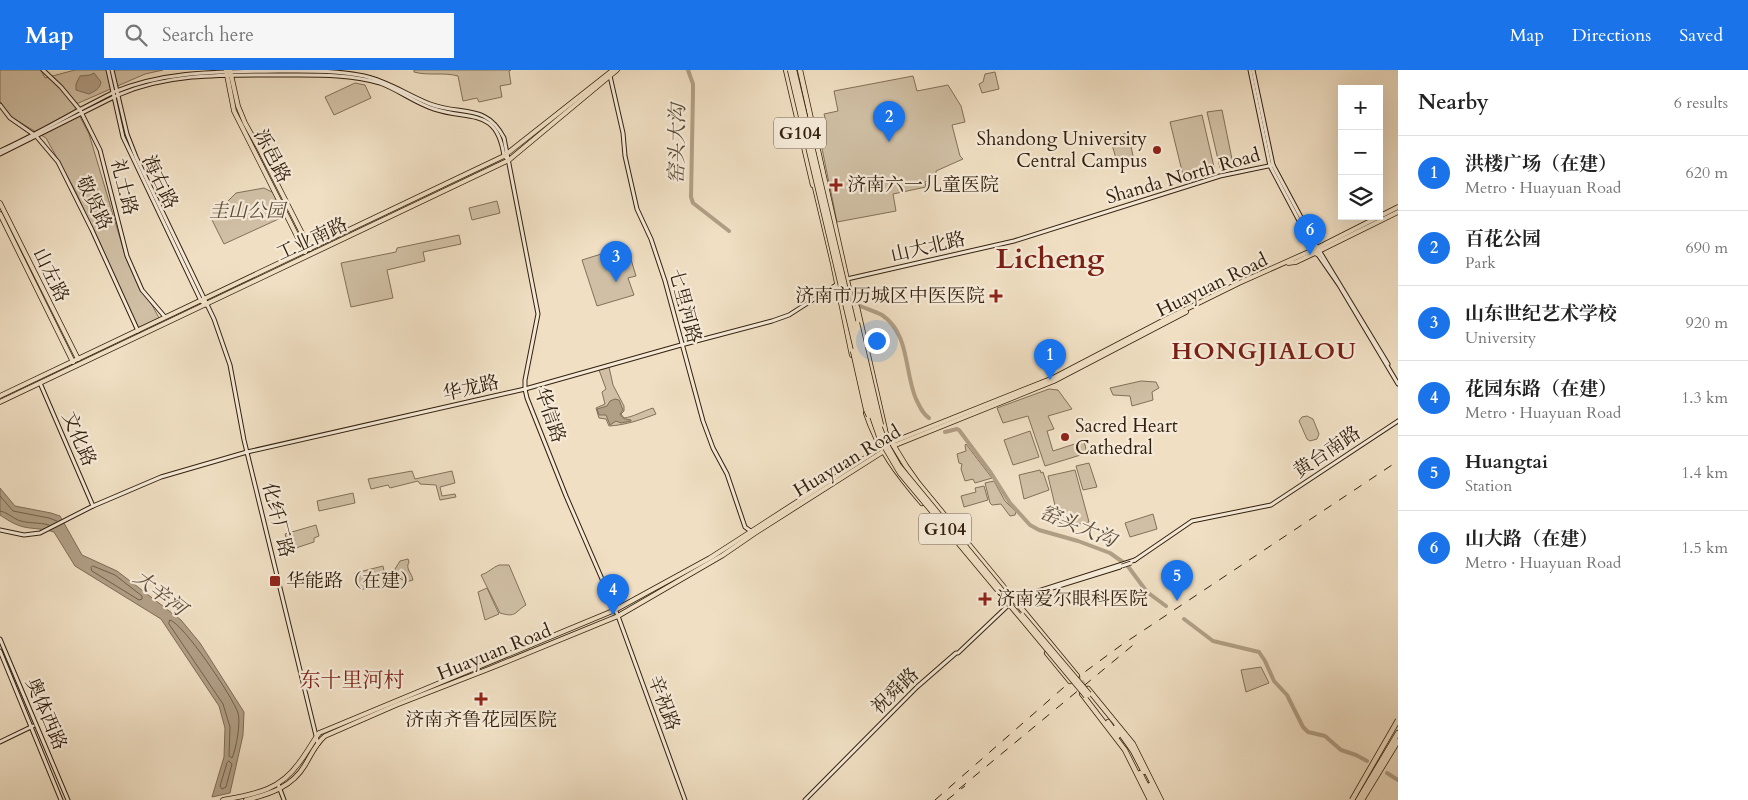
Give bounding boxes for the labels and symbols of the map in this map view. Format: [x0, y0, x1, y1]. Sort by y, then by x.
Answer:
water label: 窑头大沟 [663, 101, 691, 184]
pin: 2 [873, 101, 905, 142]
road number: G104 [774, 118, 826, 148]
street label: 泺邑路 [247, 125, 297, 187]
place label: Shandong University Central Campus [977, 126, 1147, 174]
street label: Shanda North Road [1103, 142, 1263, 210]
marker: Shandong University Central Campus [1151, 144, 1163, 156]
street label: 海右路 [136, 151, 184, 213]
street label: 礼士路 [104, 156, 144, 218]
street label: 敬贤路 [70, 172, 118, 234]
place label: 济南六一儿童医院 [847, 172, 999, 198]
marker: 济南六一儿童医院 [829, 178, 843, 192]
park label: 圭山公园 [209, 198, 288, 224]
street label: 工业南路 [272, 211, 352, 267]
pin: 6 [1294, 214, 1326, 255]
street label: 山大北路 [888, 226, 968, 268]
district label: Licheng [996, 239, 1105, 279]
pin: 3 [600, 241, 632, 282]
street label: 山左路 [27, 244, 75, 306]
street label: Huayuan Road [1152, 247, 1272, 323]
street label: 七里河路 [663, 266, 707, 346]
place label: 济南市历城区中医医院 [795, 283, 985, 309]
marker: 济南市历城区中医医院 [989, 289, 1003, 303]
your location [864, 328, 890, 354]
district label: HONGJIALOU [1171, 335, 1357, 368]
pin: 1 [1034, 339, 1066, 380]
street label: 华龙路 [440, 369, 502, 407]
street label: 华信路 [528, 384, 572, 446]
street label: 文化路 [56, 408, 102, 470]
place label: Sacred Heart Cathedral [1075, 413, 1178, 461]
street label: Huayuan Road [789, 419, 905, 503]
street label: 黄台南路 [1288, 420, 1366, 484]
marker: Sacred Heart Cathedral [1059, 431, 1071, 443]
street label: 化纤厂路 [256, 480, 300, 560]
water label: 窑头大沟 [1036, 498, 1123, 555]
road number: G104 [919, 514, 971, 544]
pin: 5 [1161, 560, 1193, 601]
water label: 大辛河 [128, 564, 194, 624]
place label: 华能路（在建） [286, 568, 419, 594]
marker: 华能路（在建） [268, 574, 282, 588]
pin: 4 [597, 574, 629, 615]
place label: 济南爱尔眼科医院 [996, 586, 1148, 612]
marker: 济南爱尔眼科医院 [978, 592, 992, 606]
street label: Huayuan Road [433, 617, 555, 687]
street label: 祝舜路 [865, 662, 925, 720]
district label: 东十里河村 [300, 666, 405, 695]
street label: 辛祝路 [642, 672, 686, 734]
street label: 奥体西路 [19, 674, 73, 754]
marker: 济南齐鲁花园医院 [474, 692, 488, 706]
place label: 济南齐鲁花园医院 [405, 707, 557, 733]

